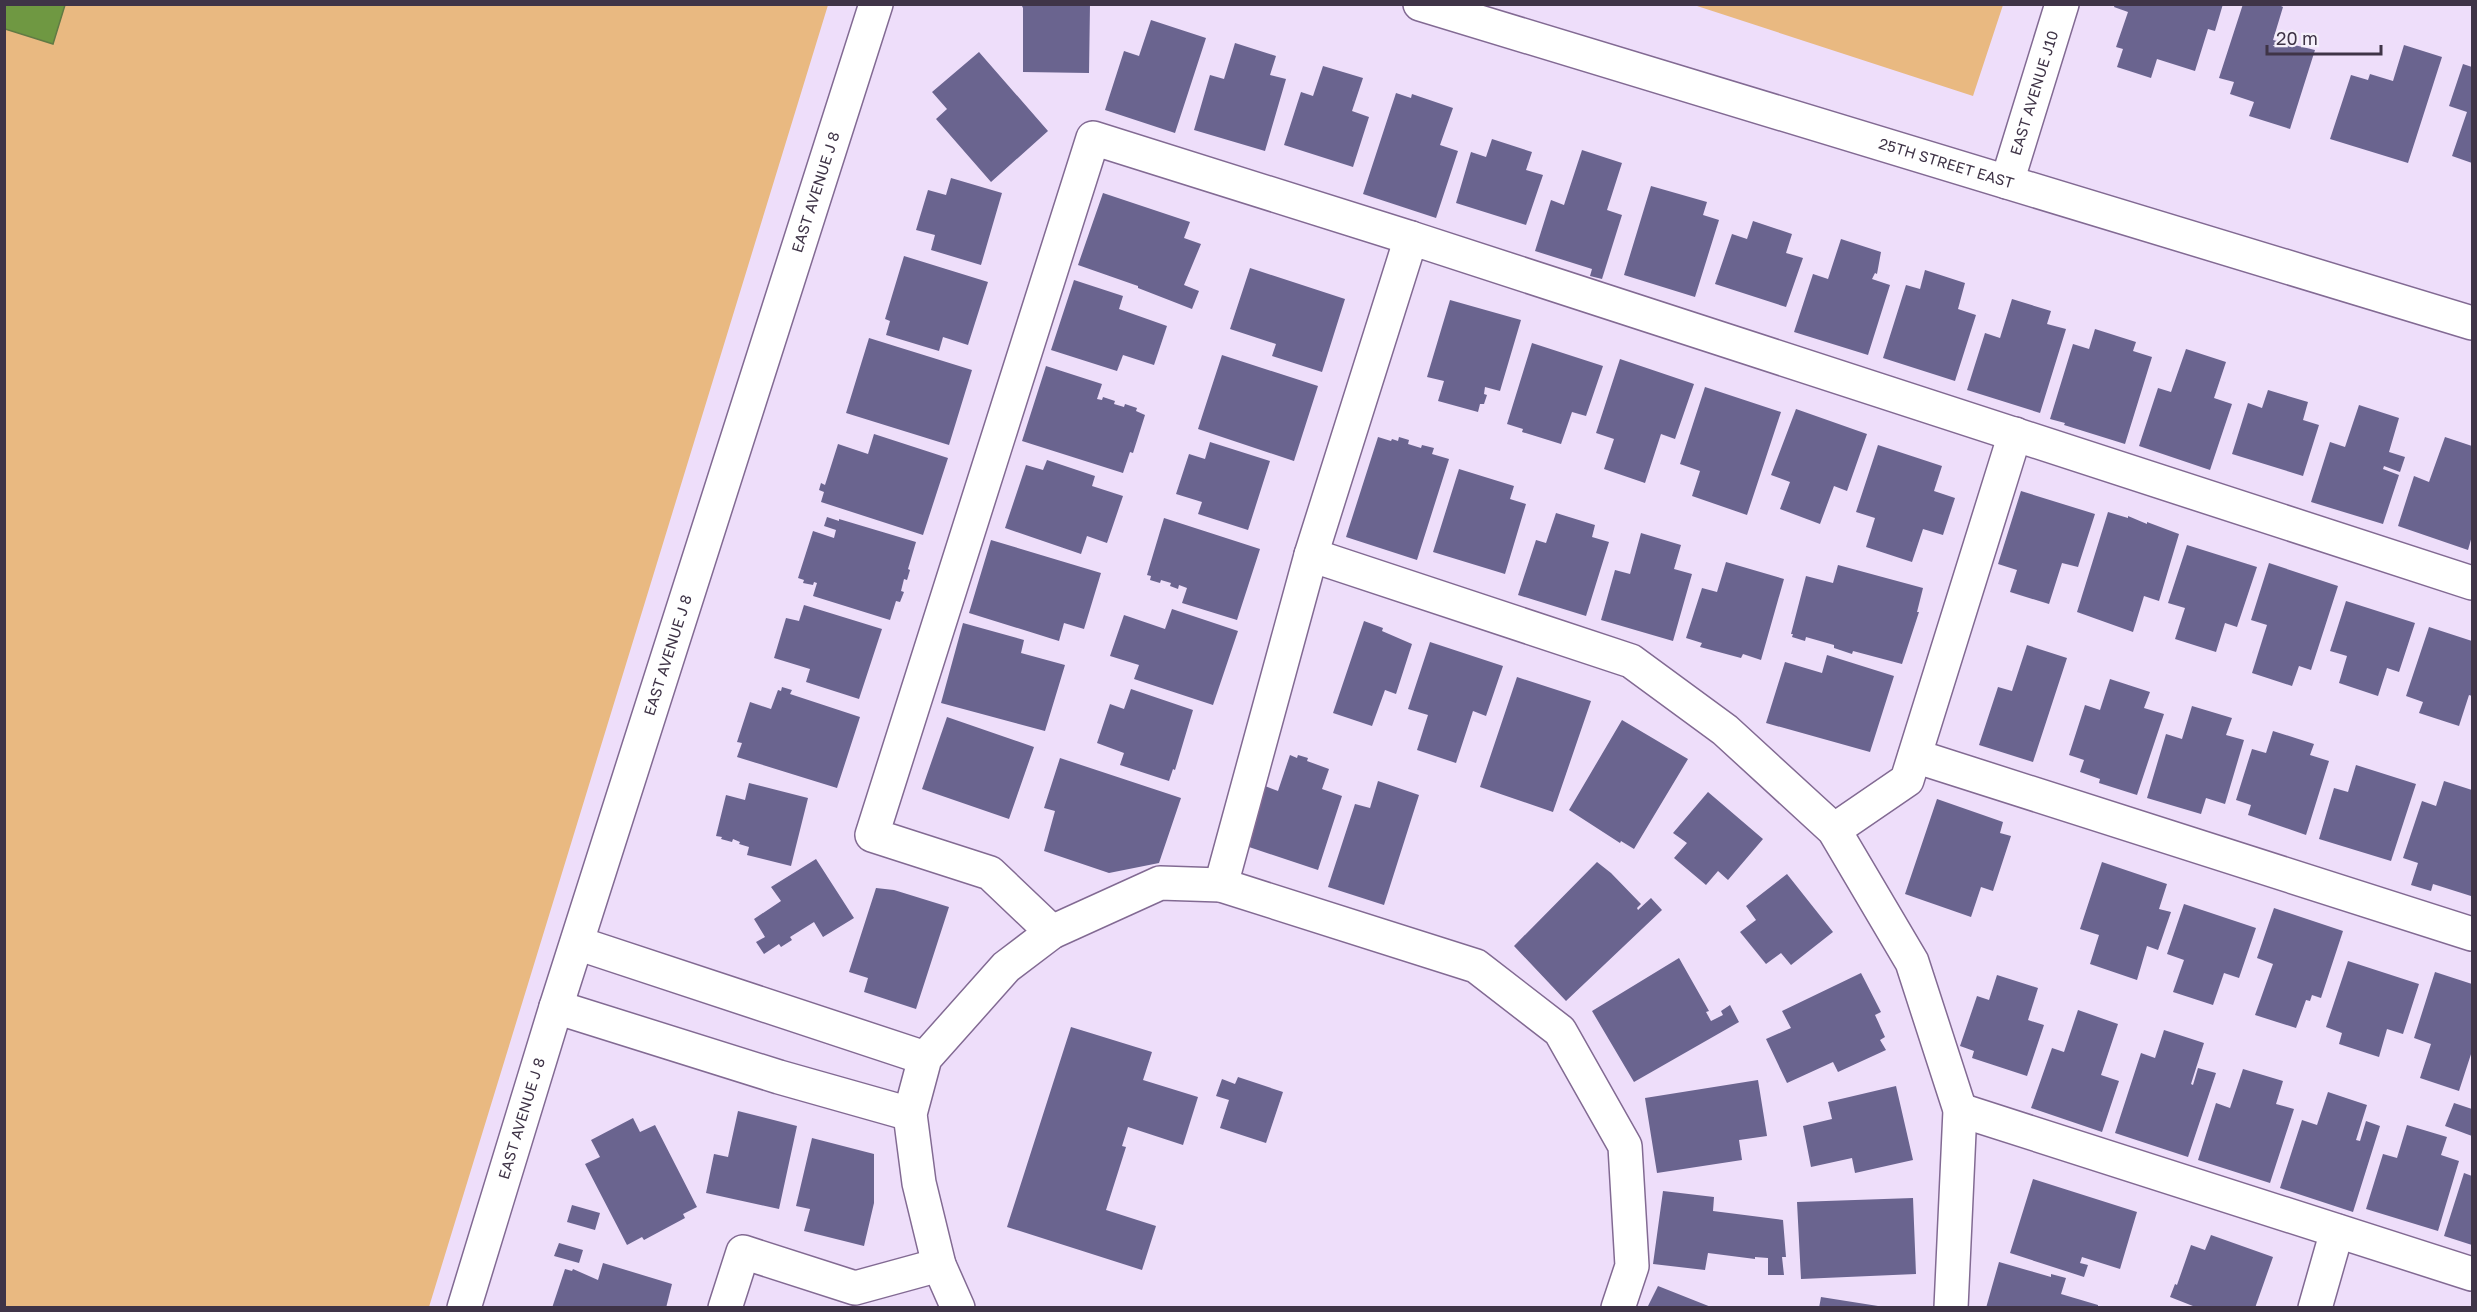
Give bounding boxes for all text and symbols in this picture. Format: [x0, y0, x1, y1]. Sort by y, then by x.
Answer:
scale bar [2267, 18, 2381, 56]
text: 20 m [2276, 27, 2318, 49]
street label: EAST AVENUE J10 [2006, 28, 2061, 157]
street label: EAST AVENUE J 8 [787, 129, 843, 255]
street label: 25TH STREET EAST [1877, 134, 2016, 192]
street label: EAST AVENUE J 8 [640, 592, 695, 718]
street label: EAST AVENUE J 8 [494, 1055, 548, 1181]

